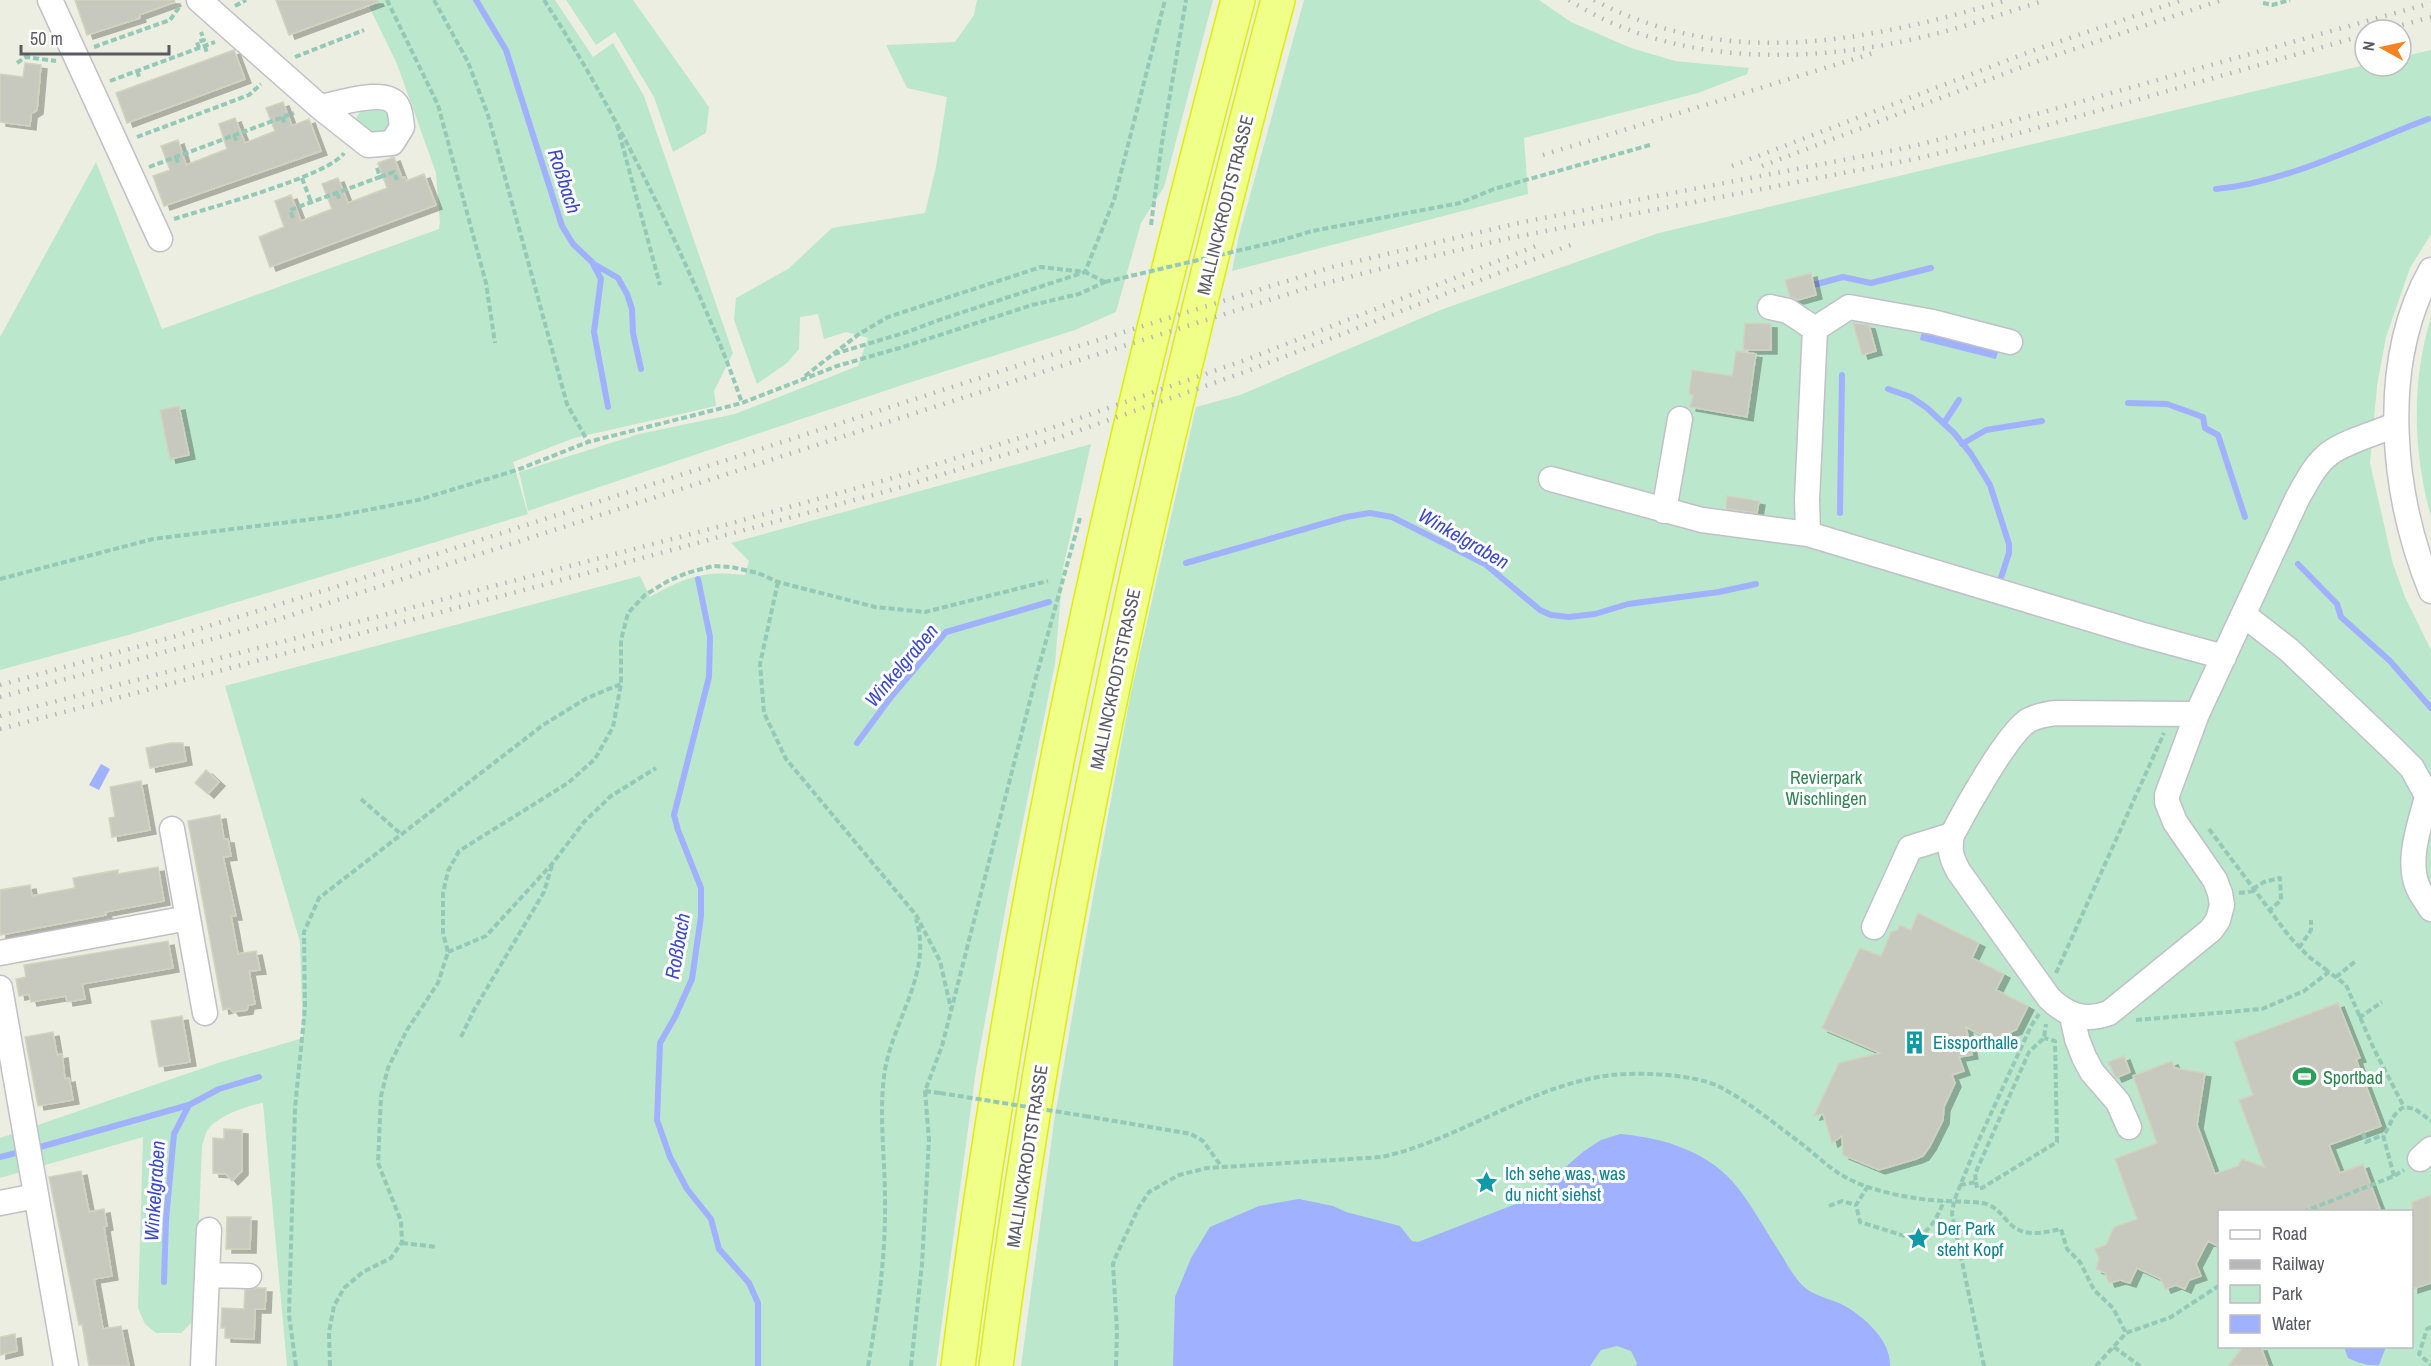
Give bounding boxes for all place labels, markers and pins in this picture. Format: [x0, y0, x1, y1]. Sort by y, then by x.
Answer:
building icon: Eissporthalle [1902, 1029, 1928, 1055]
place label: Eissporthalle [1933, 1030, 2018, 1055]
sports icon: Sportbad [2292, 1064, 2318, 1090]
place label: Sportbad [2323, 1065, 2383, 1090]
place label: Ich sehe was, was du nicht siehst [1505, 1161, 1626, 1207]
place icon: Ich sehe was, was du nicht siehst [1474, 1170, 1500, 1196]
place label: Der Park steht Kopf [1937, 1216, 2004, 1262]
place icon: Der Park steht Kopf [1906, 1225, 1932, 1251]

